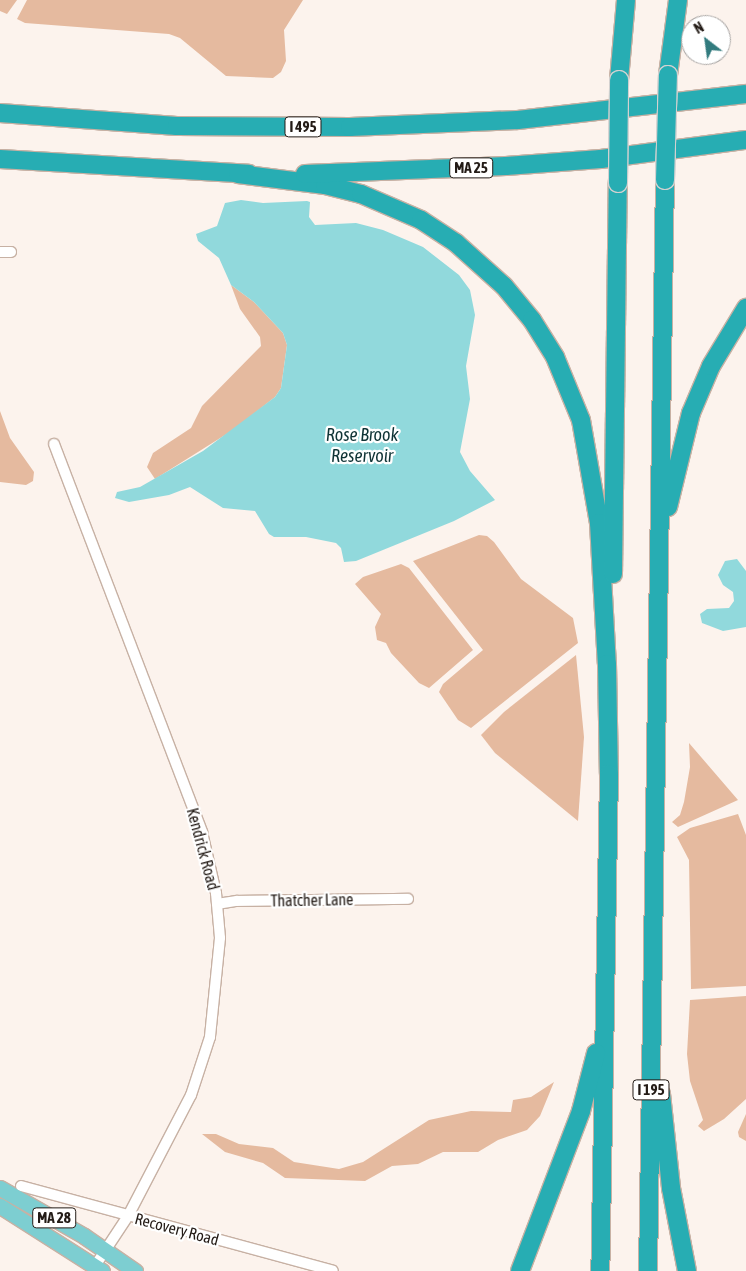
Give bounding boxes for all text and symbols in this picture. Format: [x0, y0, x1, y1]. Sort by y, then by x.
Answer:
north arrow [681, 15, 731, 65]
text: N [691, 19, 707, 37]
road number: I 495 [284, 114, 322, 140]
road number: MA 25 [448, 156, 494, 180]
water label: Rose Brook Reservoir [326, 425, 398, 468]
street label: Kendrick Road [183, 806, 223, 892]
street label: Thatcher Lane [270, 890, 354, 910]
road number: I 195 [632, 1078, 670, 1102]
road number: MA 28 [32, 1206, 76, 1230]
street label: Recovery Road [133, 1209, 221, 1249]

